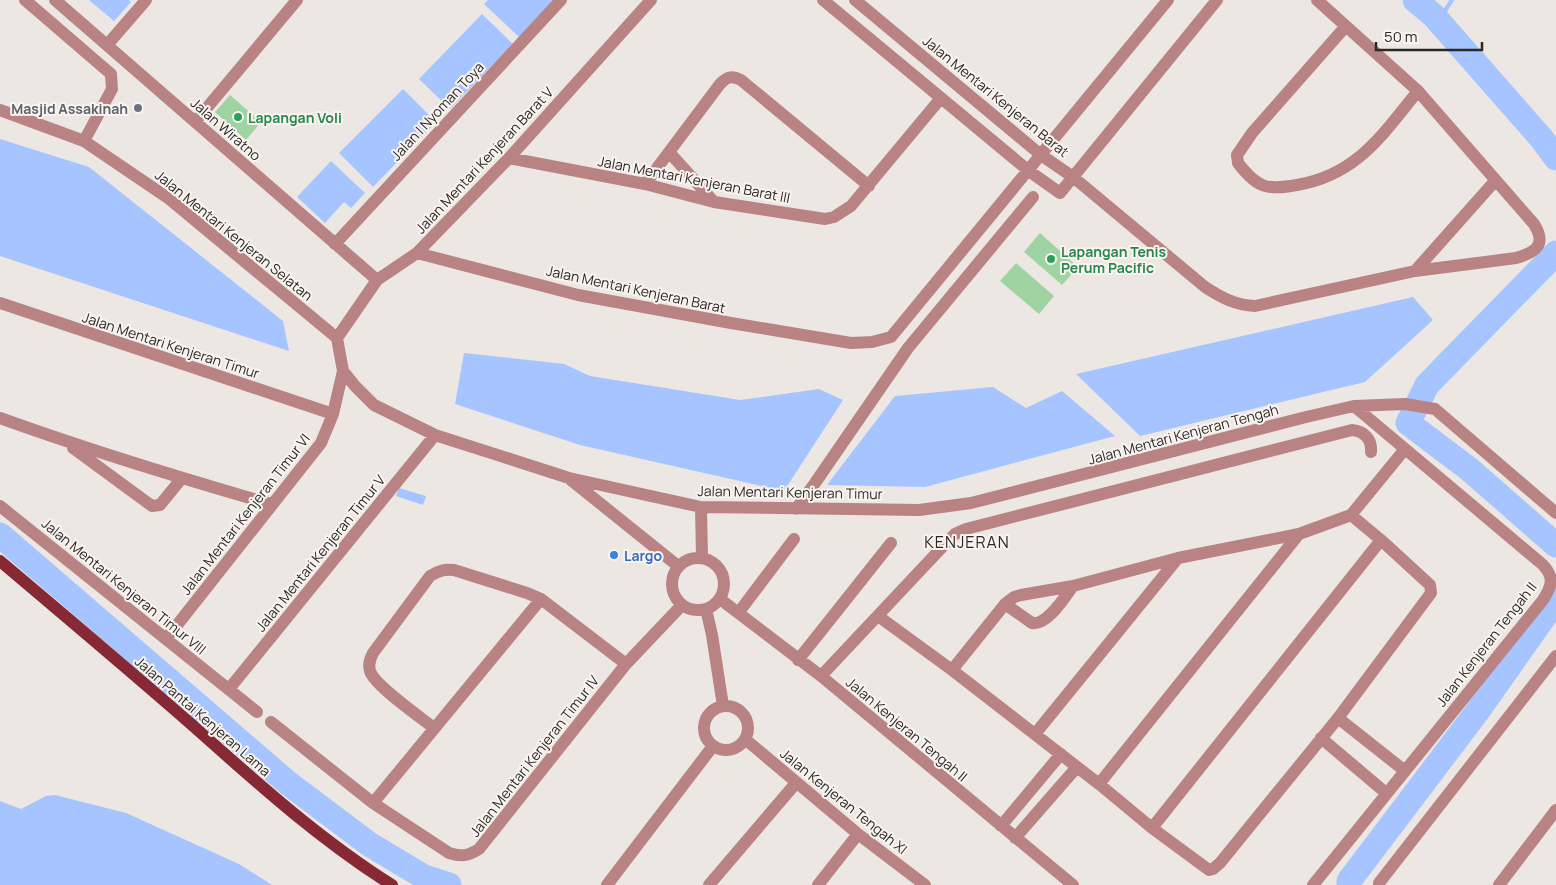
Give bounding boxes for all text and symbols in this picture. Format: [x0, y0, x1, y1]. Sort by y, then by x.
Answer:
scale bar [1376, 20, 1482, 52]
text: 50 m [1384, 26, 1418, 47]
street label: Jalan Mentari Kenjeran Barat [919, 31, 1073, 161]
street label: Jalan I Nyoman Toya [386, 58, 488, 164]
street label: Jalan Mentari Kenjeran Barat V [411, 82, 558, 237]
street label: Jalan Wiratno [187, 93, 265, 165]
place label: Masjid Assakinah [11, 99, 128, 118]
marker: Masjid Assakinah [132, 102, 144, 114]
place label: Lapangan Voli [248, 108, 342, 127]
marker: Lapangan Voli [232, 111, 244, 123]
street label: Jalan Mentari Kenjeran Barat III [596, 151, 792, 207]
street label: Jalan Mentari Kenjeran Selatan [151, 165, 317, 305]
place label: Lapangan Tenis Perum Pacific [1061, 242, 1166, 277]
marker: Lapangan Tenis Perum Pacific [1045, 253, 1057, 265]
street label: Jalan Mentari Kenjeran Barat [545, 261, 728, 317]
street label: Jalan Mentari Kenjeran Timur [80, 307, 262, 383]
street label: Jalan Mentari Kenjeran Tengah [1086, 399, 1280, 469]
street label: Jalan Mentari Kenjeran Timur VI [176, 429, 314, 599]
street label: Jalan Mentari Kenjeran Timur V [251, 470, 390, 635]
street label: Jalan Mentari Kenjeran Timur [697, 481, 883, 503]
street label: Jalan Mentari Kenjeran Timur VIII [38, 514, 210, 658]
district label: KENJERAN [924, 531, 1010, 553]
place label: Largo [624, 546, 662, 565]
marker: Largo [608, 549, 620, 561]
street label: Jalan Kenjeran Tengah II [1431, 578, 1541, 710]
street label: Jalan Pantai Kenjeran Lama [131, 652, 275, 780]
street label: Jalan Mentari Kenjeran Timur IV [465, 671, 603, 841]
street label: Jalan Kenjeran Tengah II [842, 673, 972, 785]
street label: Jalan Kenjeran Tengah XI [777, 744, 911, 858]

